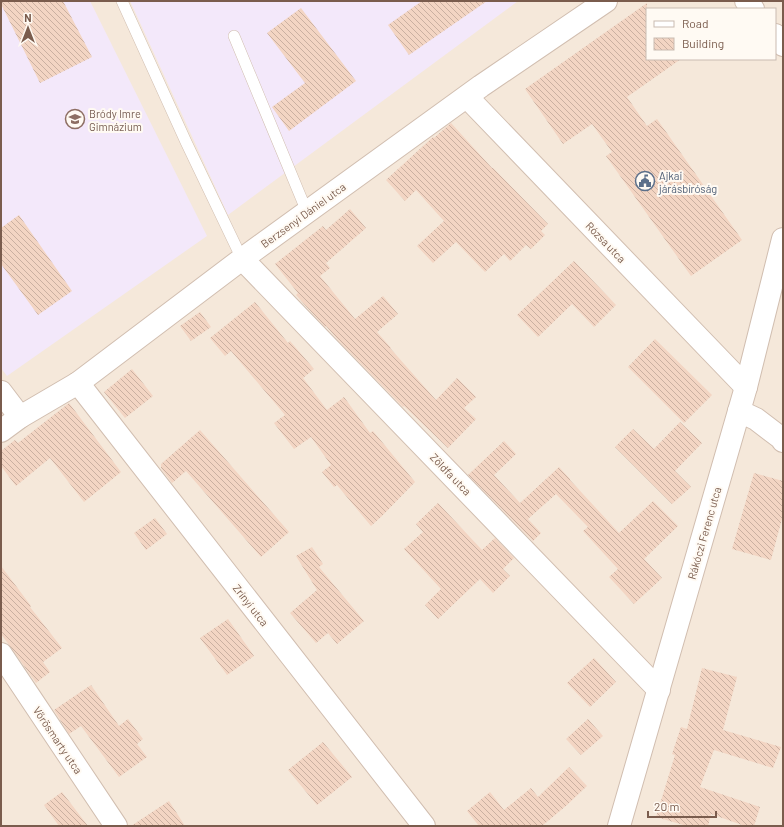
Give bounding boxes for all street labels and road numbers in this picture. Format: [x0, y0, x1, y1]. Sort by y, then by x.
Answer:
street label: Berzsenyi Dániel utca [258, 180, 348, 250]
street label: Rózsa utca [583, 219, 629, 265]
street label: Zöldfa utca [428, 450, 474, 498]
street label: Rákóczi Ferenc utca [685, 485, 723, 581]
street label: Zrínyi utca [231, 582, 271, 628]
street label: Vörösmarty utca [31, 704, 85, 776]

